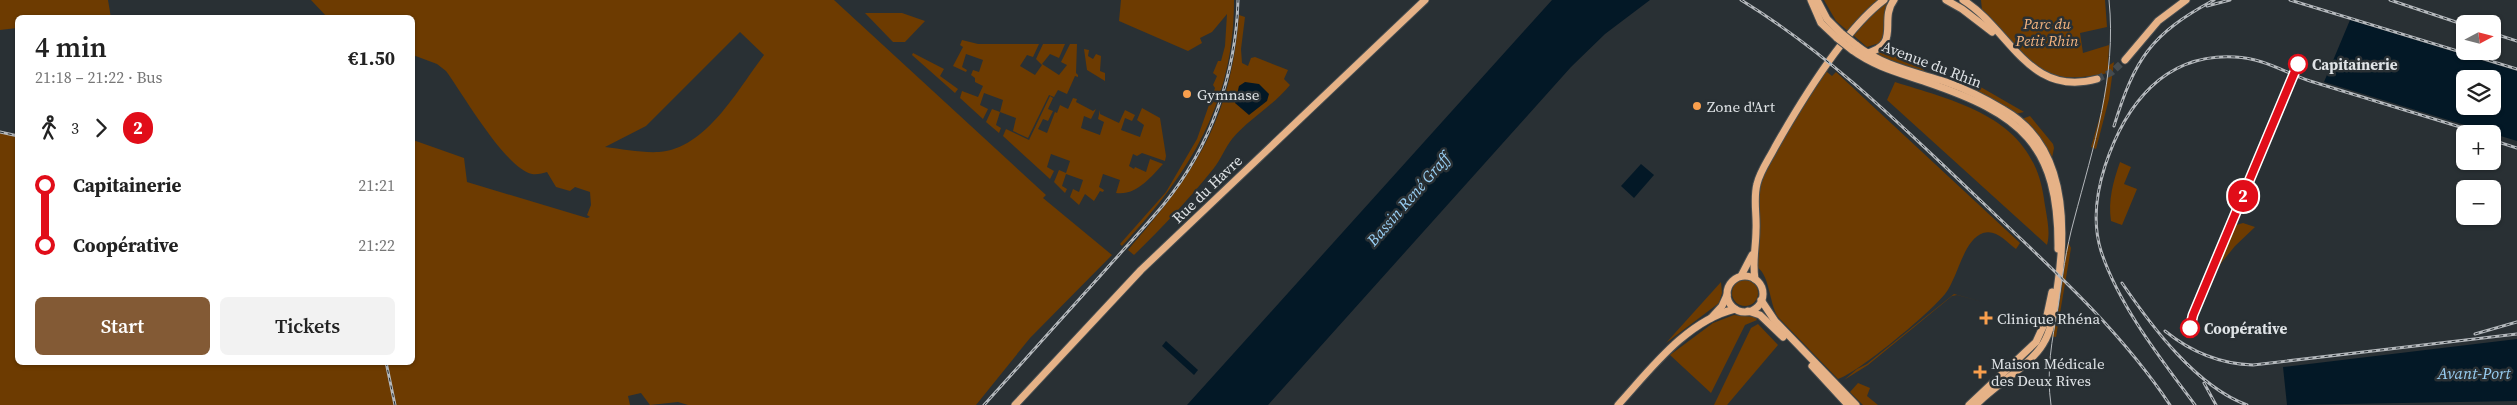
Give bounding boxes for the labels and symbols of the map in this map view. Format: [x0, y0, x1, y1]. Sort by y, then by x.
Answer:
park label: Parc du Petit Rhin [2014, 13, 2079, 51]
north arrow [2456, 15, 2501, 60]
street label: Avenue du Rhin [1879, 35, 1985, 93]
marker: Capitainerie [2288, 54, 2308, 74]
place label: Capitainerie [2312, 54, 2398, 75]
place label: Gymnase [1197, 84, 1260, 105]
marker: Gymnase [1181, 88, 1193, 100]
place label: Zone d'Art [1707, 96, 1775, 117]
marker: Zone d'Art [1691, 100, 1703, 112]
water label: Bassin René Graff [1361, 145, 1457, 251]
street label: Rue du Havre [1167, 150, 1247, 228]
line badge: 2 [2227, 180, 2259, 212]
place label: Clinique Rhéna [1997, 308, 2101, 329]
marker: Clinique Rhéna [1979, 311, 1993, 325]
marker: Coopérative [2180, 318, 2200, 338]
place label: Coopérative [2204, 318, 2287, 339]
place label: Maison Médicale des Deux Rives [1991, 353, 2105, 391]
water label: Avant-Port [2436, 362, 2511, 384]
marker: Maison Médicale des Deux Rives [1973, 365, 1987, 379]

